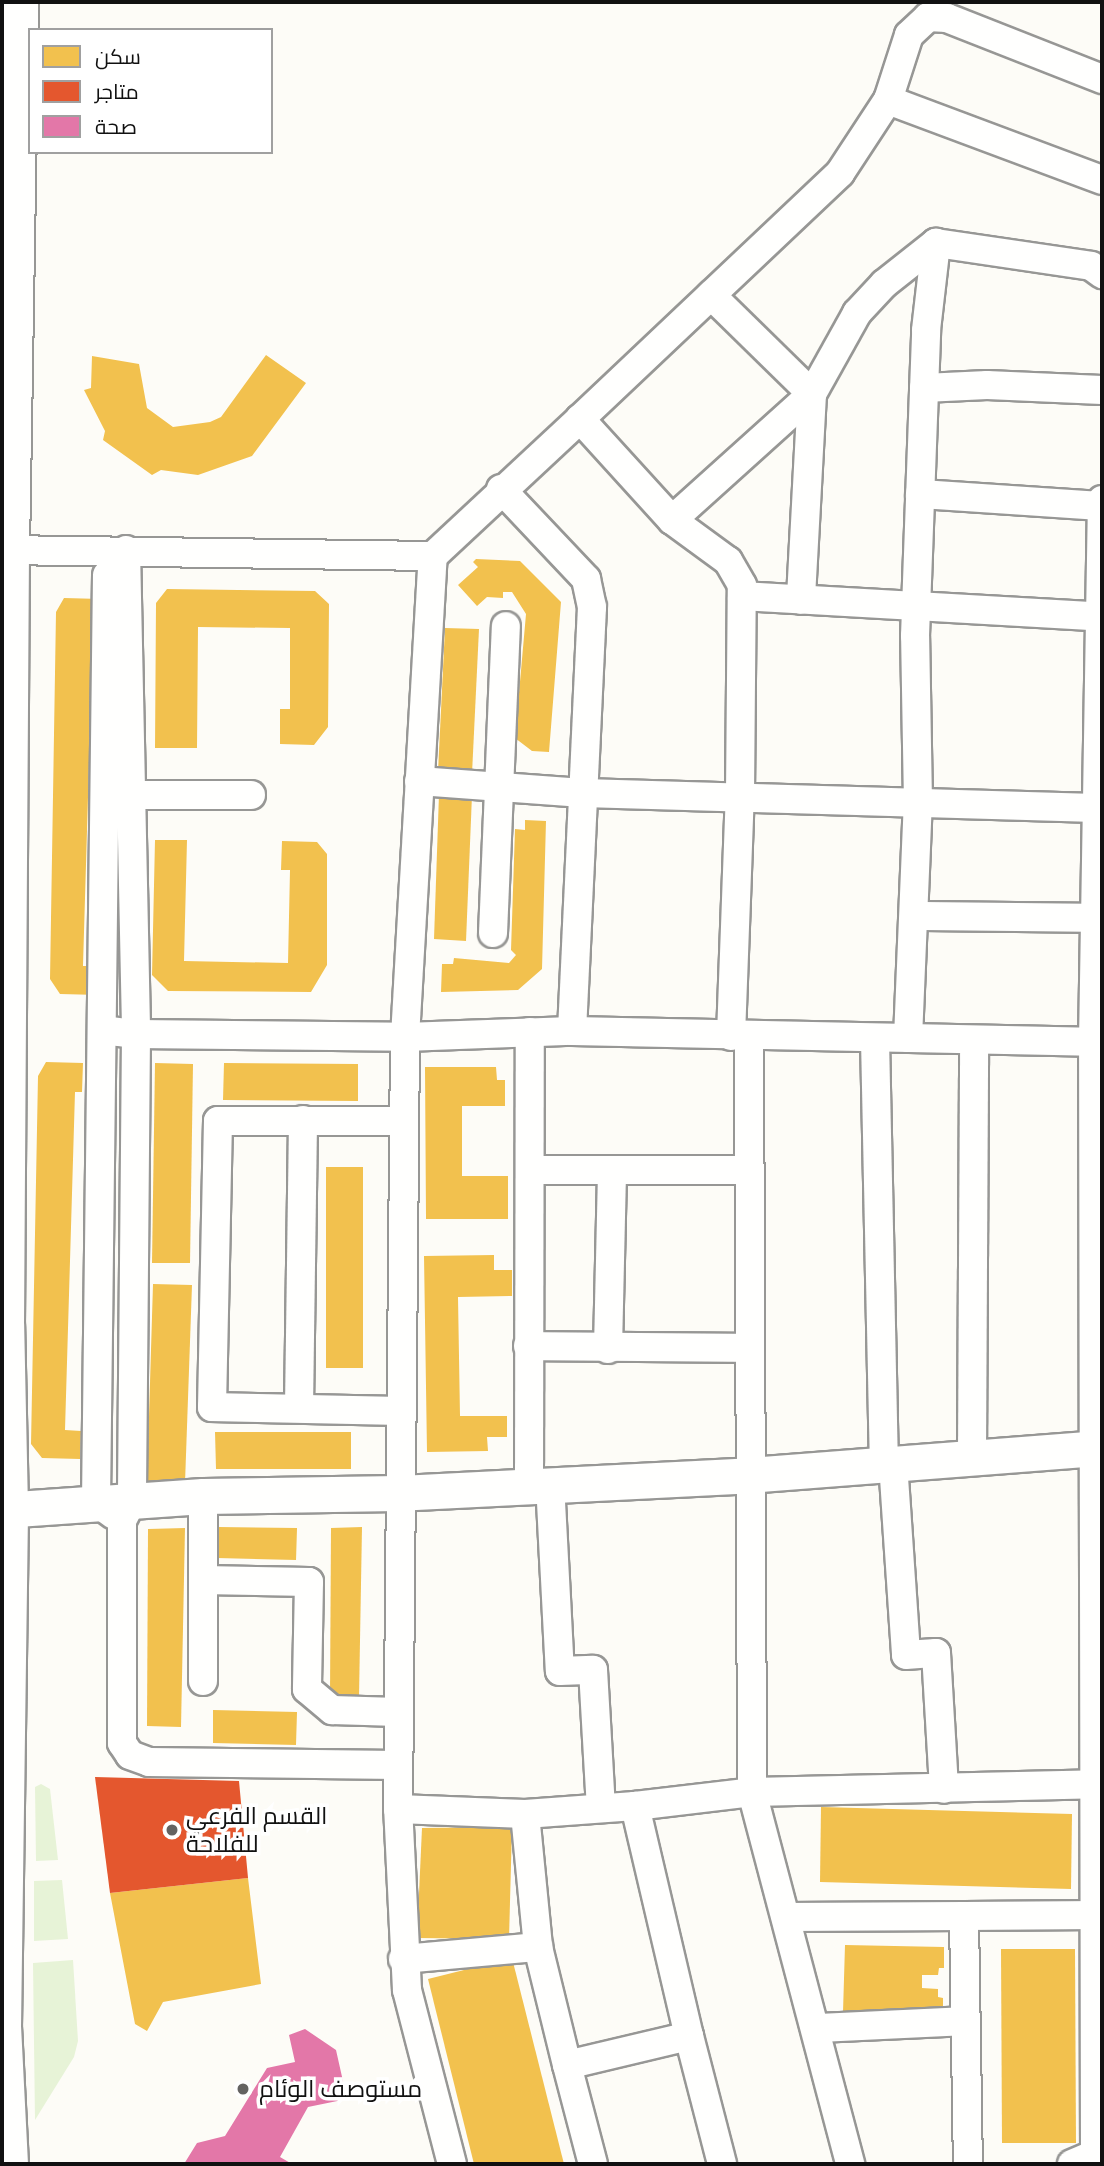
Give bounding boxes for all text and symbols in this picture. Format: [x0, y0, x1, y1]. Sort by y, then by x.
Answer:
legend [28, 28, 273, 154]
text: سكن [95, 43, 141, 70]
text: متاجر [95, 78, 139, 105]
text: صحة [95, 113, 137, 140]
place label: القسم الفرعي للفلاحة [186, 1802, 328, 1858]
marker: القسم الفرعي للفلاحة [164, 1822, 180, 1838]
place label: مستوصف الوئام [259, 2075, 422, 2103]
marker: مستوصف الوئام [233, 2079, 253, 2099]

